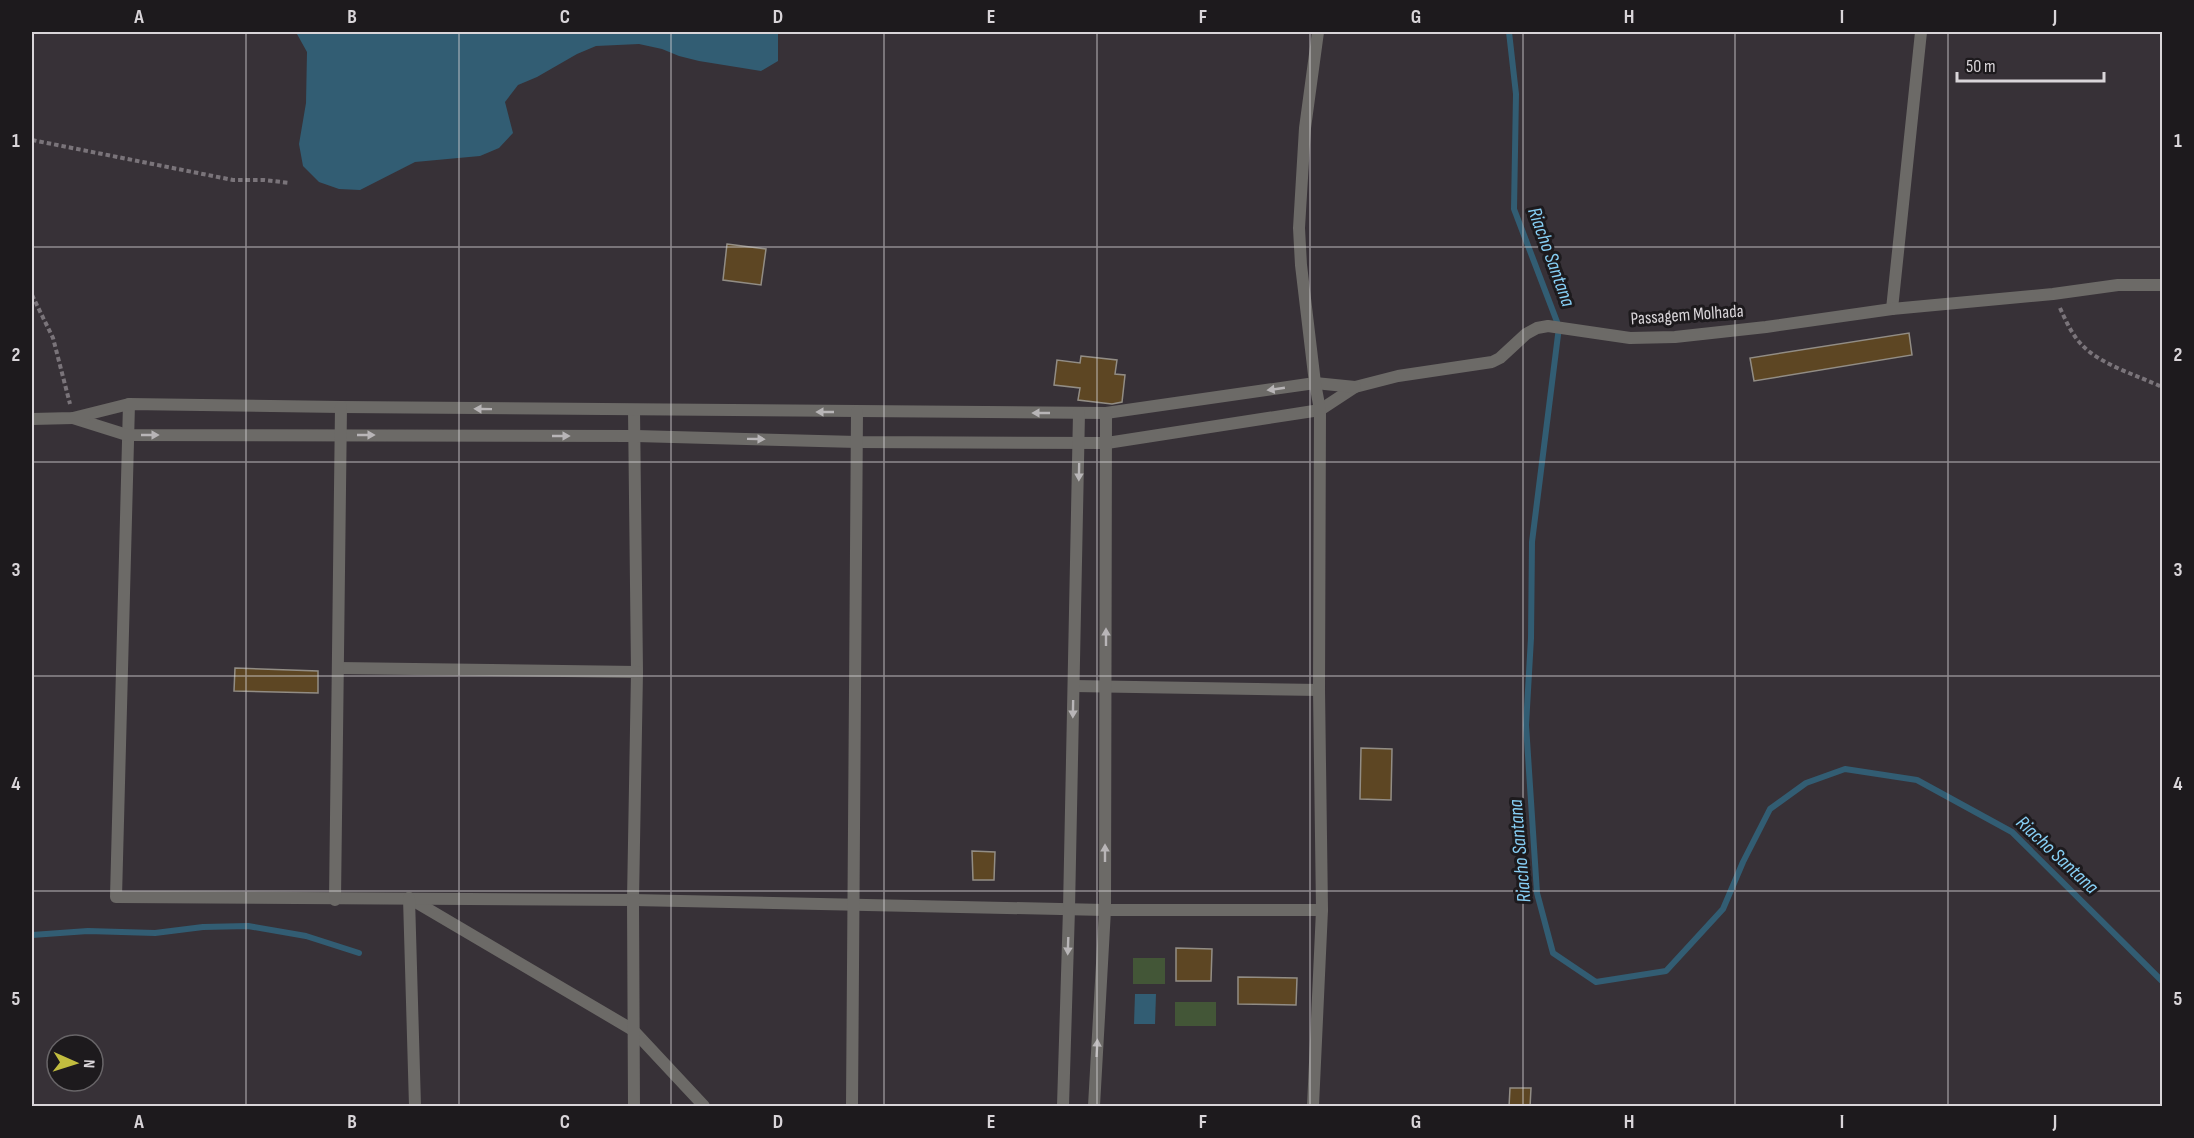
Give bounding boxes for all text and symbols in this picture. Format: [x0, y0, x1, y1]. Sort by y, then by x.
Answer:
text: A [133, 5, 144, 29]
text: B [347, 5, 357, 29]
text: C [560, 5, 570, 29]
text: D [773, 5, 783, 29]
text: E [987, 5, 995, 29]
text: F [1199, 5, 1207, 29]
text: G [1411, 5, 1421, 29]
text: H [1624, 5, 1634, 29]
text: I [1840, 5, 1844, 29]
text: J [2052, 5, 2057, 29]
scale bar [1957, 45, 2104, 83]
text: 50 m [1966, 56, 1996, 77]
text: 1 [12, 129, 20, 153]
text: 1 [2174, 129, 2182, 153]
water label: Riacho Santana [1522, 204, 1580, 310]
street label: Passagem Molhada [1630, 301, 1744, 329]
text: 2 [12, 343, 20, 367]
text: 2 [2174, 343, 2182, 367]
one-way arrow [1267, 384, 1286, 393]
one-way arrow [474, 404, 493, 414]
one-way arrow [816, 407, 835, 417]
one-way arrow [1032, 408, 1051, 418]
one-way arrow [140, 430, 159, 440]
one-way arrow [356, 430, 375, 440]
one-way arrow [551, 431, 570, 441]
one-way arrow [746, 434, 765, 444]
one-way arrow [1074, 462, 1084, 481]
text: 3 [12, 558, 21, 582]
text: 3 [2174, 558, 2183, 582]
one-way arrow [1101, 628, 1111, 647]
one-way arrow [1069, 699, 1078, 718]
text: 4 [11, 772, 21, 796]
text: 4 [2173, 772, 2183, 796]
water label: Riacho Santana [1504, 798, 1536, 904]
water label: Riacho Santana [2011, 811, 2103, 899]
one-way arrow [1100, 844, 1110, 863]
one-way arrow [1063, 936, 1072, 955]
text: 5 [12, 987, 21, 1011]
text: 5 [2174, 987, 2183, 1011]
north arrow [45, 1033, 105, 1093]
one-way arrow [1093, 1039, 1102, 1058]
text: N [79, 1059, 98, 1068]
text: A [133, 1110, 144, 1134]
text: B [347, 1110, 357, 1134]
text: C [560, 1110, 570, 1134]
text: D [773, 1110, 783, 1134]
text: E [987, 1110, 995, 1134]
text: F [1199, 1110, 1207, 1134]
text: G [1411, 1110, 1421, 1134]
text: H [1624, 1110, 1634, 1134]
text: I [1840, 1110, 1844, 1134]
text: J [2052, 1110, 2057, 1134]

